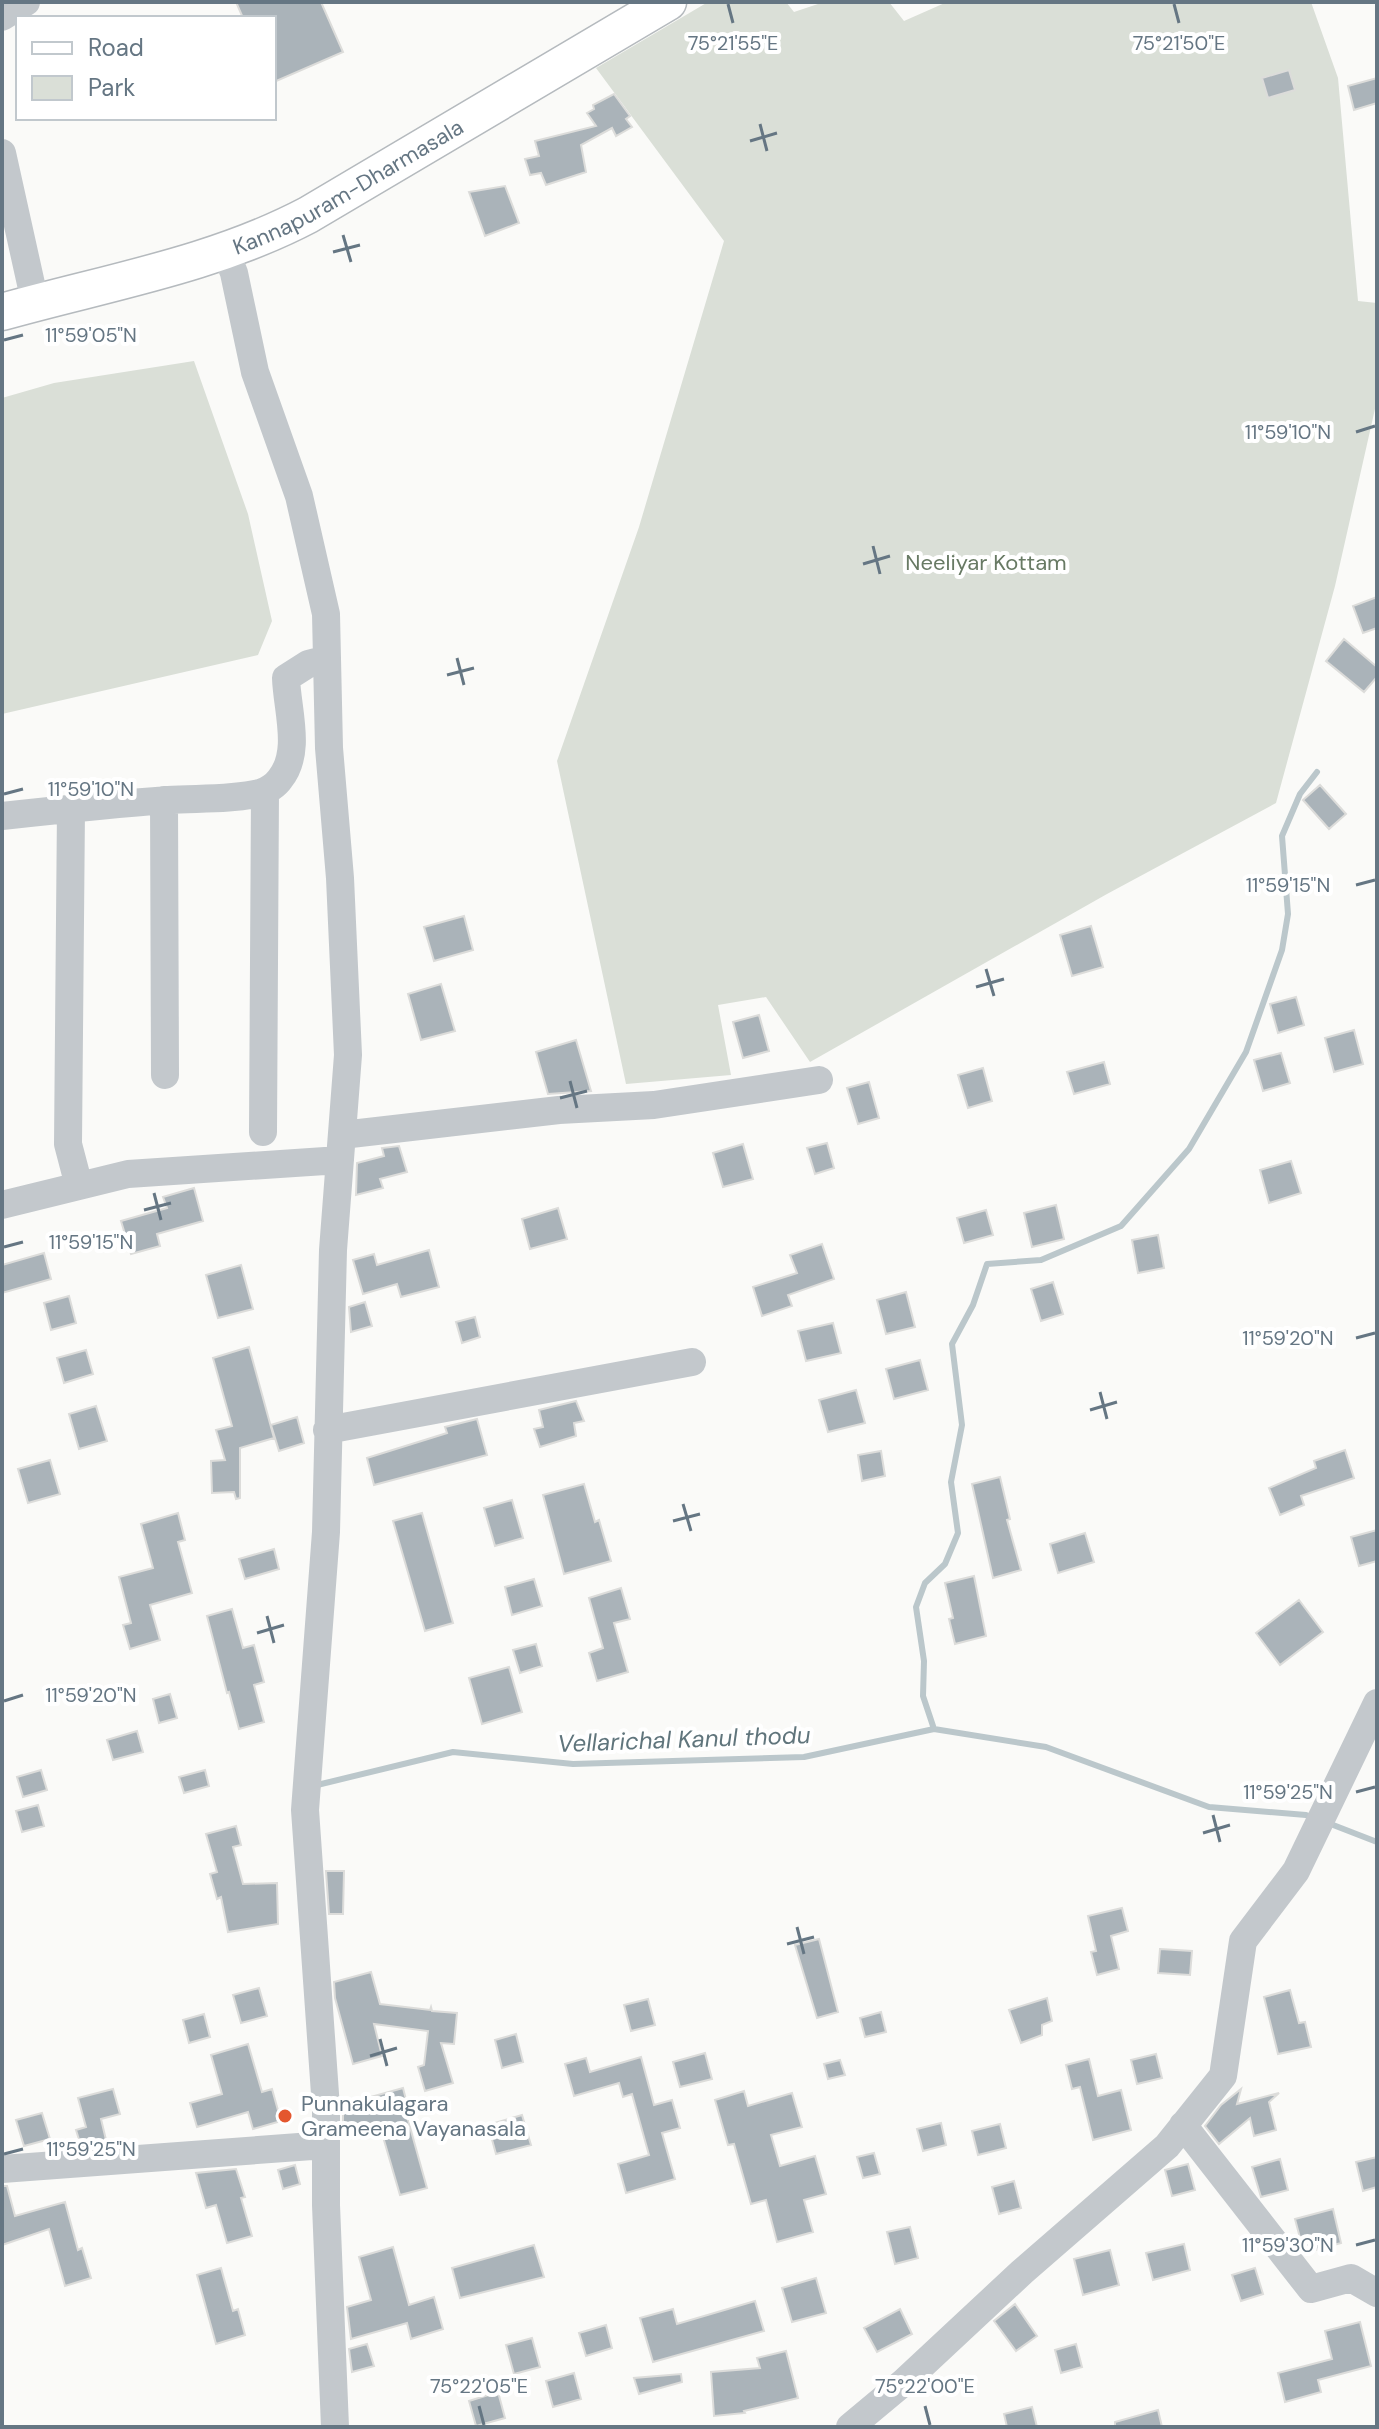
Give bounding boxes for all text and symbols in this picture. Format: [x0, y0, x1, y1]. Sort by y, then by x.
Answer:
legend [16, 16, 276, 120]
text: 75°21'55"E [688, 30, 778, 56]
text: 75°21'50"E [1133, 30, 1225, 56]
text: Road [88, 32, 144, 63]
text: Park [88, 72, 135, 103]
street label: Kannapuram-Dharmasala [229, 112, 468, 261]
text: 11°59'05"N [45, 322, 137, 348]
text: 11°59'10"N [1245, 419, 1331, 445]
park label: Neeliyar Kottam [905, 548, 1067, 577]
text: 11°59'10"N [48, 776, 134, 802]
text: 11°59'15"N [1246, 872, 1330, 898]
text: 11°59'15"N [49, 1229, 133, 1255]
text: 11°59'20"N [1242, 1325, 1334, 1351]
text: 11°59'20"N [45, 1682, 137, 1708]
water label: Vellarichal Kanul thodu [557, 1719, 811, 1759]
text: 11°59'25"N [1243, 1779, 1333, 1805]
place label: Punnakulagara Grameena Vayanasala [301, 2089, 526, 2143]
marker: Punnakulagara Grameena Vayanasala [276, 2107, 294, 2125]
text: 11°59'25"N [46, 2136, 136, 2162]
text: 11°59'30"N [1242, 2232, 1334, 2258]
text: 75°22'05"E [430, 2373, 528, 2399]
text: 75°22'00"E [875, 2373, 975, 2399]

